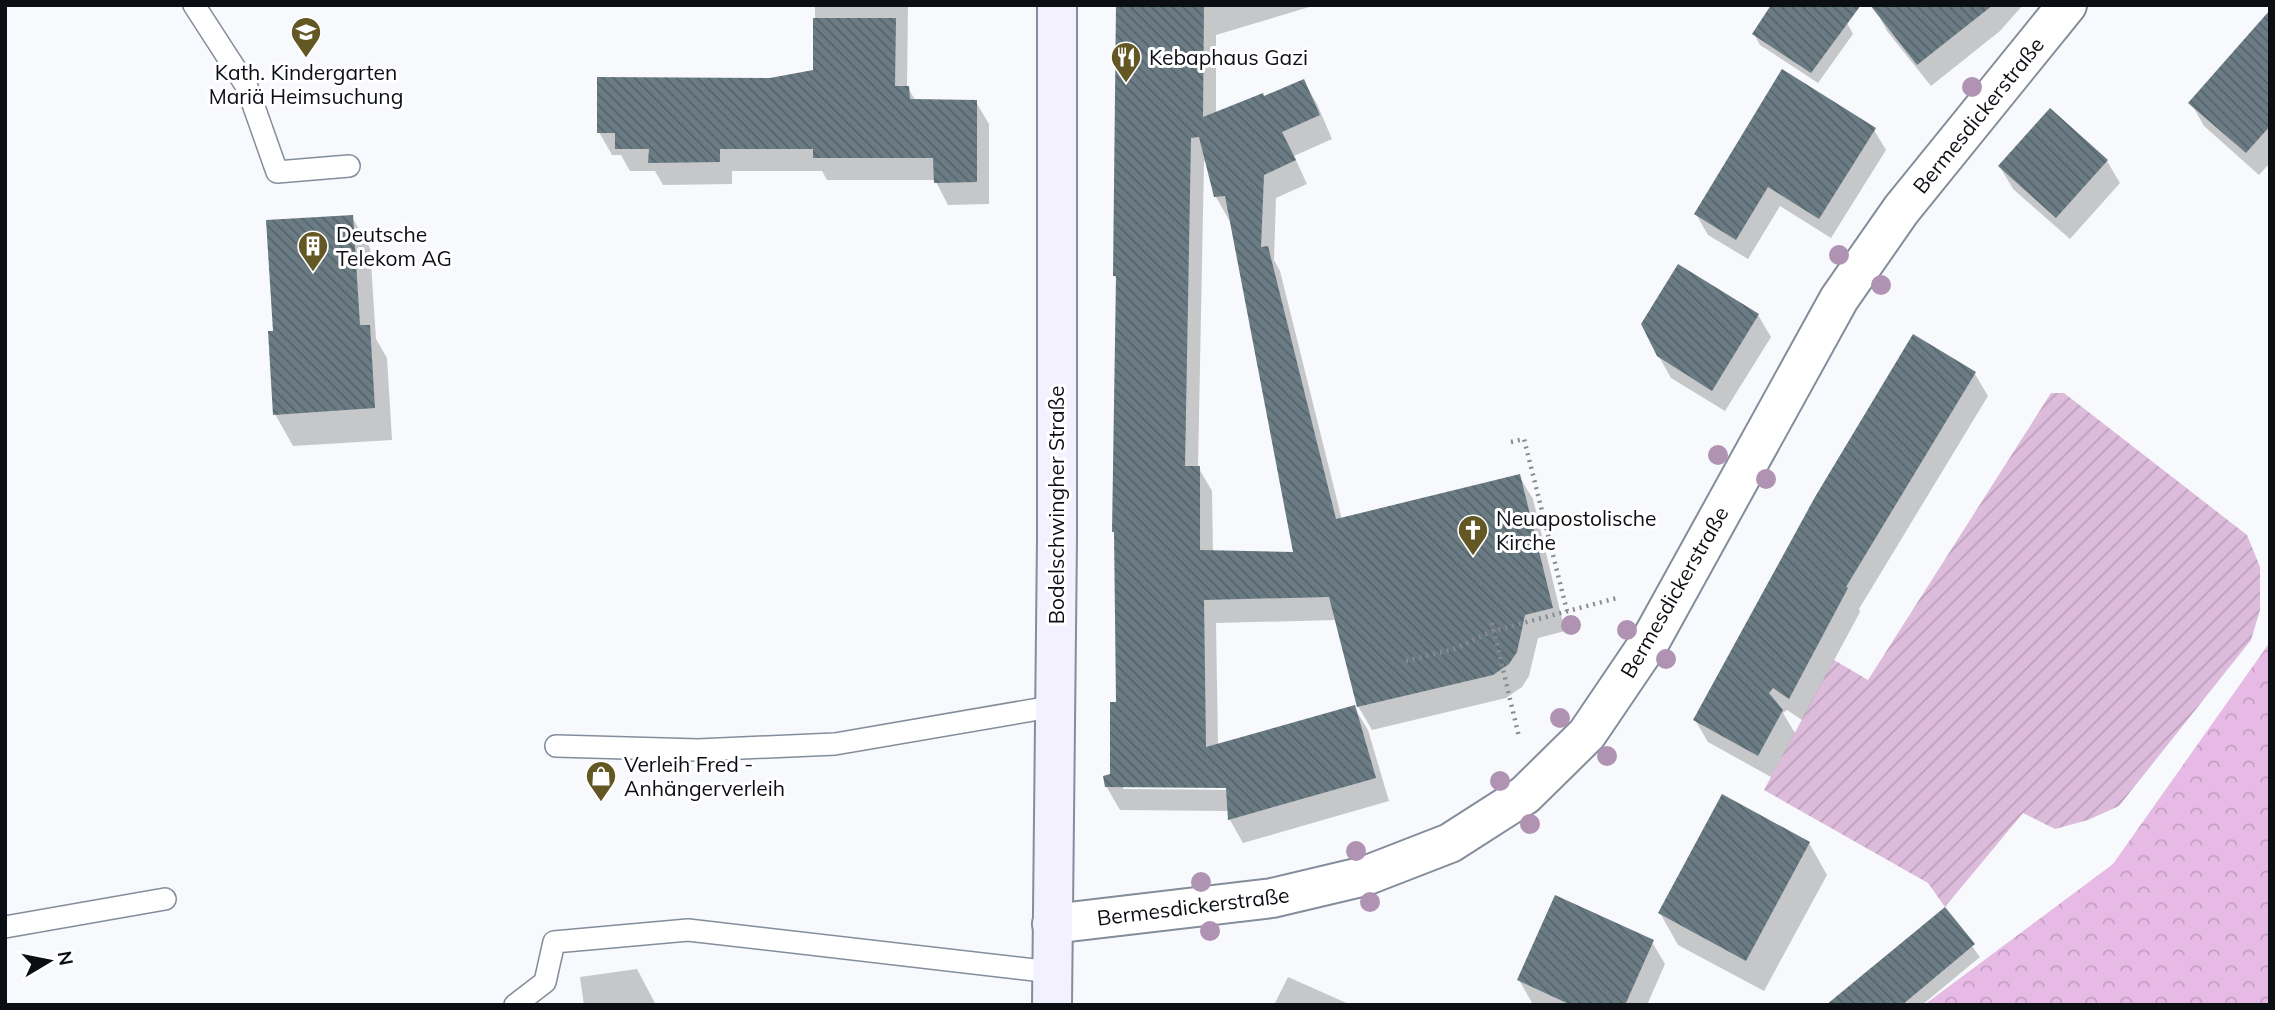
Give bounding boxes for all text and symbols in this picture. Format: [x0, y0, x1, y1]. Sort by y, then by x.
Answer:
school or university icon: Kath. Kindergarten Mariä Heimsuchung [289, 15, 323, 59]
street label: Bermesdickerstraße [1907, 32, 2049, 198]
restaurant icon: Kebaphaus Gazi [1109, 40, 1143, 84]
place label: Kebaphaus Gazi [1149, 44, 1308, 70]
place label: Kath. Kindergarten Mariä Heimsuchung [209, 59, 403, 109]
place label: Deutsche Telekom AG [336, 221, 452, 271]
building icon: Deutsche Telekom AG [296, 229, 330, 273]
street label: Bodelschwingher Straße [1043, 386, 1069, 624]
street label: Bermesdickerstraße [1614, 502, 1734, 682]
place label: Neuapostolische Kirche [1496, 505, 1657, 555]
church icon: Neuapostolische Kirche [1456, 513, 1490, 557]
place label: Verleih Fred - Anhängerverleih [624, 751, 785, 801]
shop icon: Verleih Fred - Anhängerverleih [584, 759, 618, 803]
street label: Bermesdickerstraße [1095, 881, 1291, 931]
north arrow [14, 926, 84, 996]
text: N [53, 949, 79, 967]

